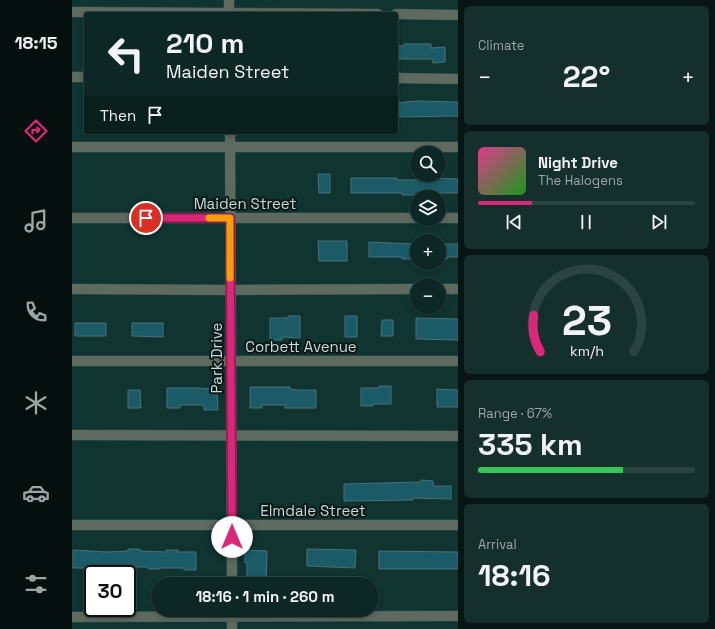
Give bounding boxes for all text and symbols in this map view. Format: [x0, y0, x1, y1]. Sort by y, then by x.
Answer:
text: 210 m [166, 25, 244, 61]
icon: left [100, 28, 152, 80]
text: 18:15 [14, 31, 58, 54]
text: Climate [478, 37, 524, 54]
text: 22° [563, 57, 610, 96]
text: Maiden Street [166, 60, 289, 83]
text: − [478, 63, 492, 91]
text: + [681, 63, 695, 91]
icon: arrive [144, 104, 166, 126]
text: Then [100, 106, 136, 125]
icon: directions [22, 117, 50, 145]
map controls [410, 146, 446, 314]
button: search [410, 146, 446, 182]
text: Night Drive [538, 153, 618, 172]
text: The Halogens [538, 172, 623, 189]
button: layers [410, 190, 446, 226]
street label: Maiden Street [194, 194, 296, 213]
pin [129, 201, 163, 235]
icon: music [22, 207, 50, 235]
icon: arrive [135, 207, 157, 229]
icon: previous [503, 211, 525, 233]
icon: pause [575, 211, 597, 233]
icon: next [648, 211, 670, 233]
button: + [410, 234, 446, 270]
button: − [410, 278, 446, 314]
text: 23 [562, 294, 612, 347]
icon: phone [22, 298, 50, 326]
street label: Park Drive [207, 322, 226, 393]
street label: Corbett Avenue [245, 337, 357, 356]
text: km/h [569, 342, 604, 360]
icon: climate [22, 389, 50, 417]
text: Range · 67% [478, 405, 552, 422]
text: 335 km [478, 425, 583, 464]
icon: car [22, 479, 50, 507]
street label: Elmdale Street [260, 501, 366, 520]
position arrow [211, 516, 253, 558]
text: Arrival [478, 536, 517, 553]
text: 18:16 [478, 556, 551, 595]
speed limit sign: 30 [84, 565, 136, 617]
icon: filters [22, 570, 50, 598]
text: 18:16 · 1 min · 260 m [195, 587, 335, 606]

